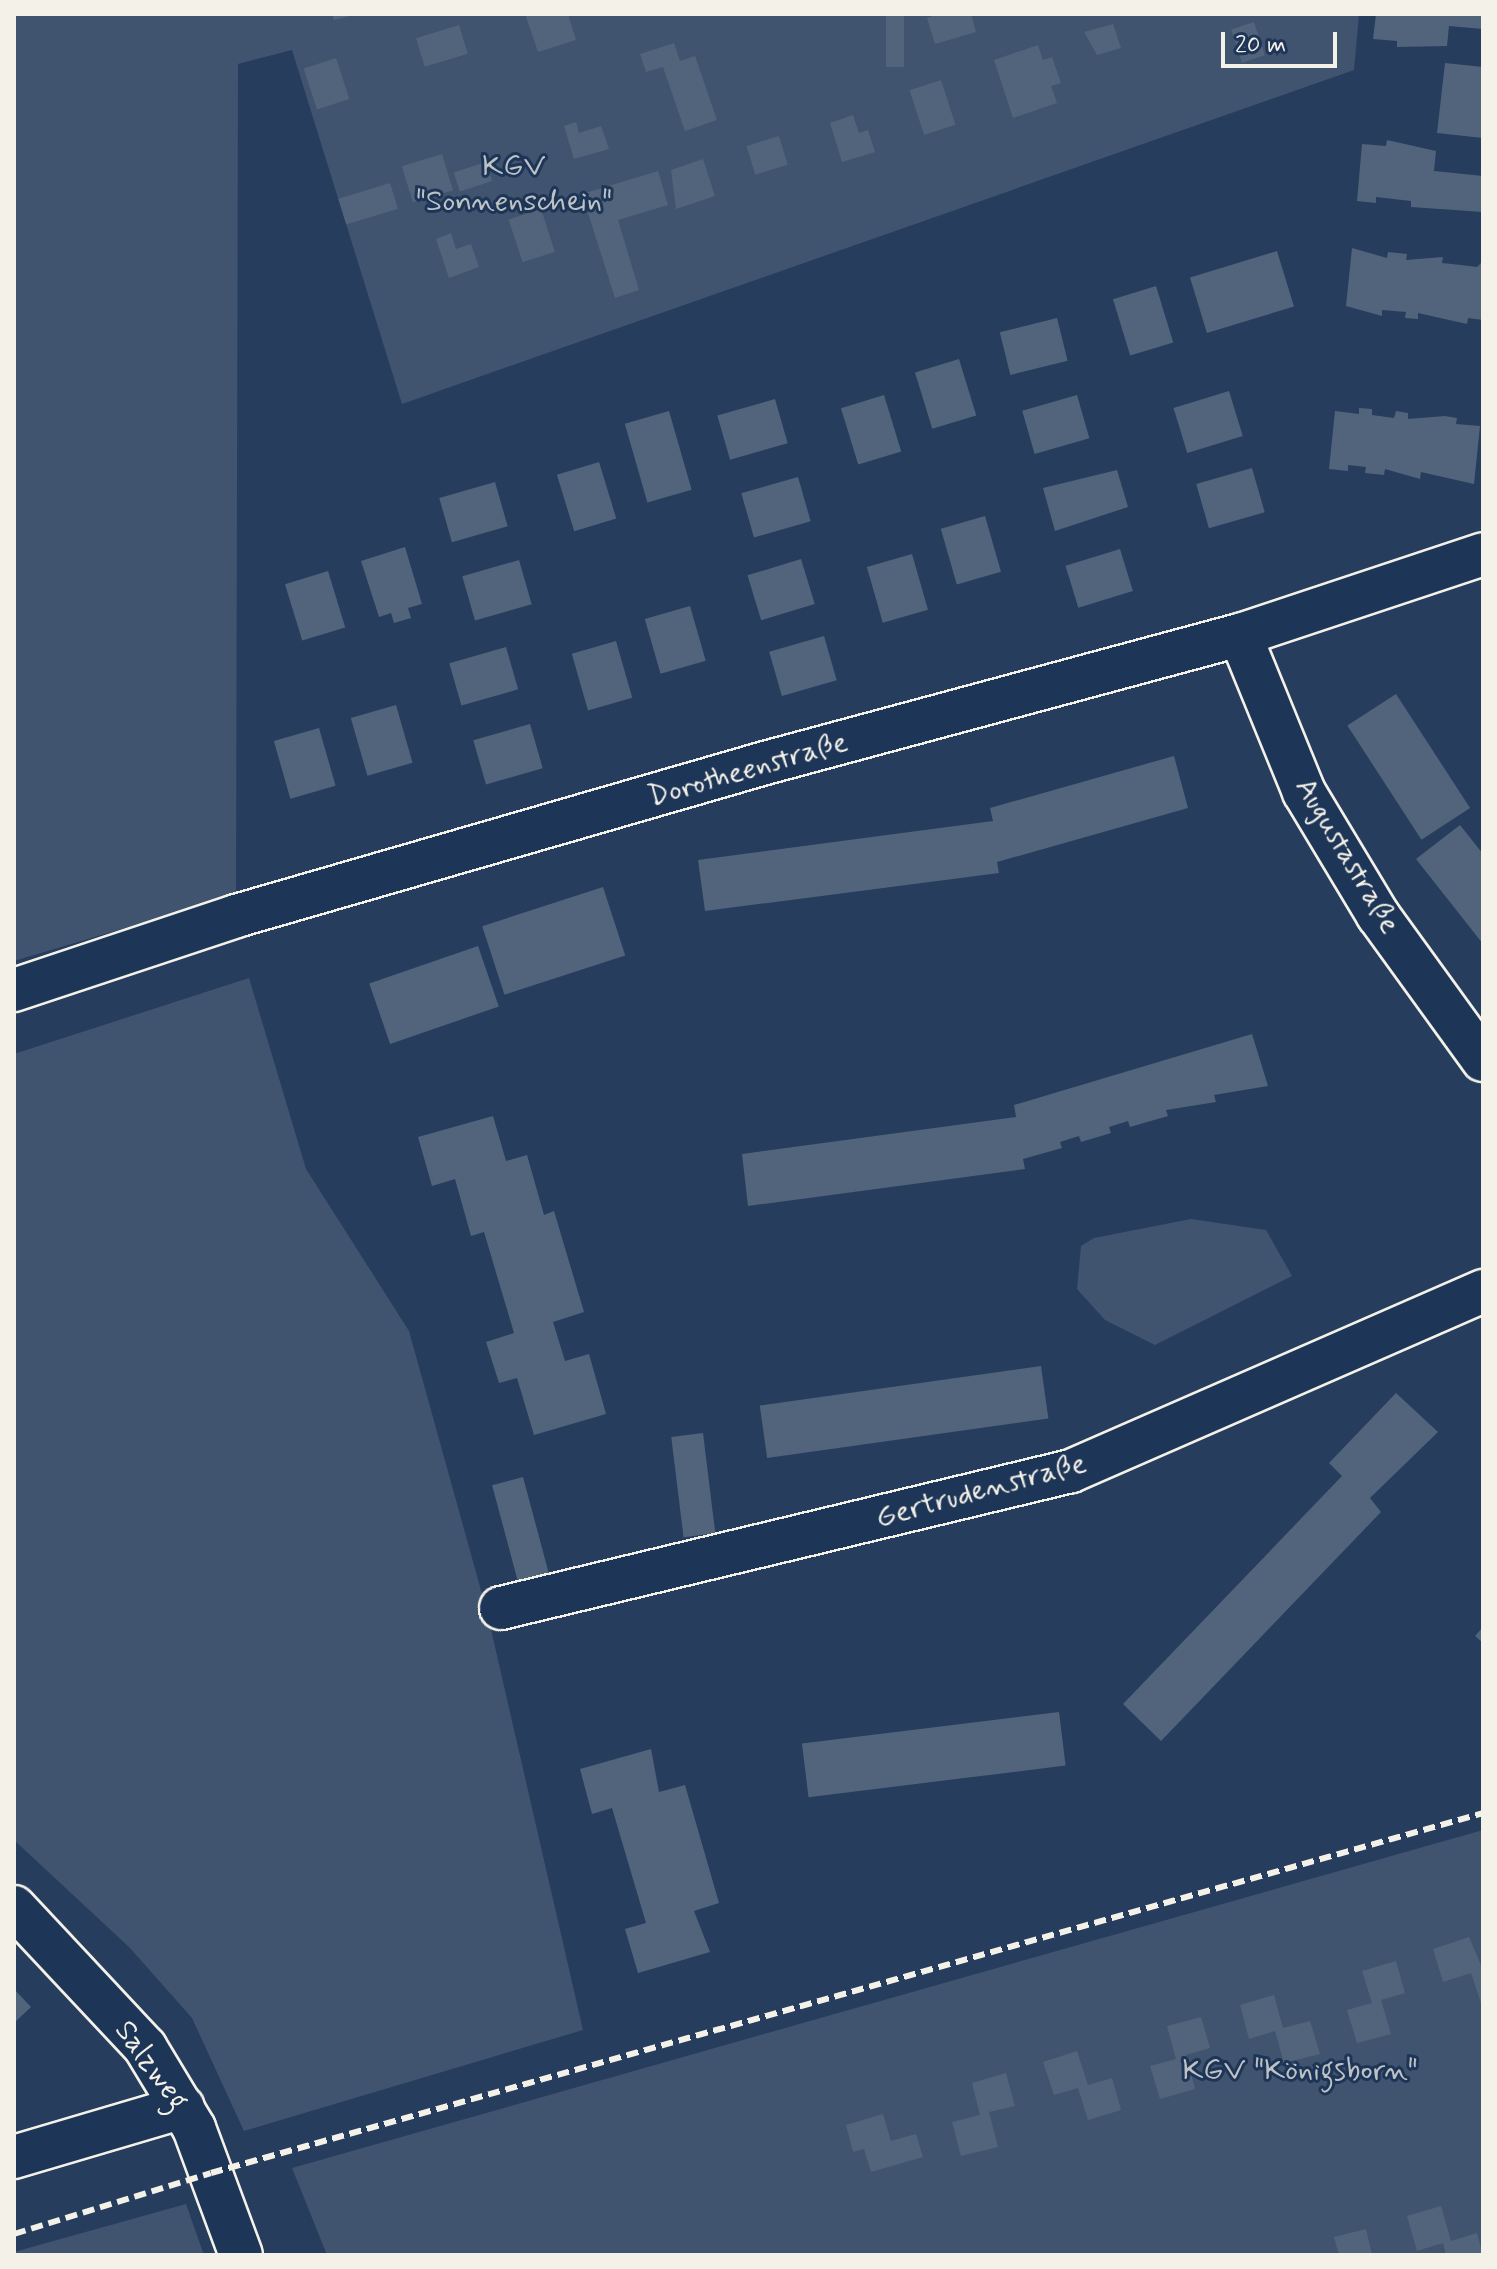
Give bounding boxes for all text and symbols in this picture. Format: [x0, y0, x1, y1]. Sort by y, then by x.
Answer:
scale bar [1225, 16, 1341, 66]
text: 20 m [1235, 30, 1286, 61]
park label: KGV "Sonnenschein" [416, 149, 612, 220]
street label: Dorotheenstraße [644, 724, 852, 816]
street label: Augustastraße [1286, 772, 1408, 940]
street label: Gertrudenstraße [872, 1446, 1090, 1536]
street label: Salzweg [106, 2014, 196, 2118]
park label: KGV "Königsborn" [1182, 2053, 1418, 2089]

